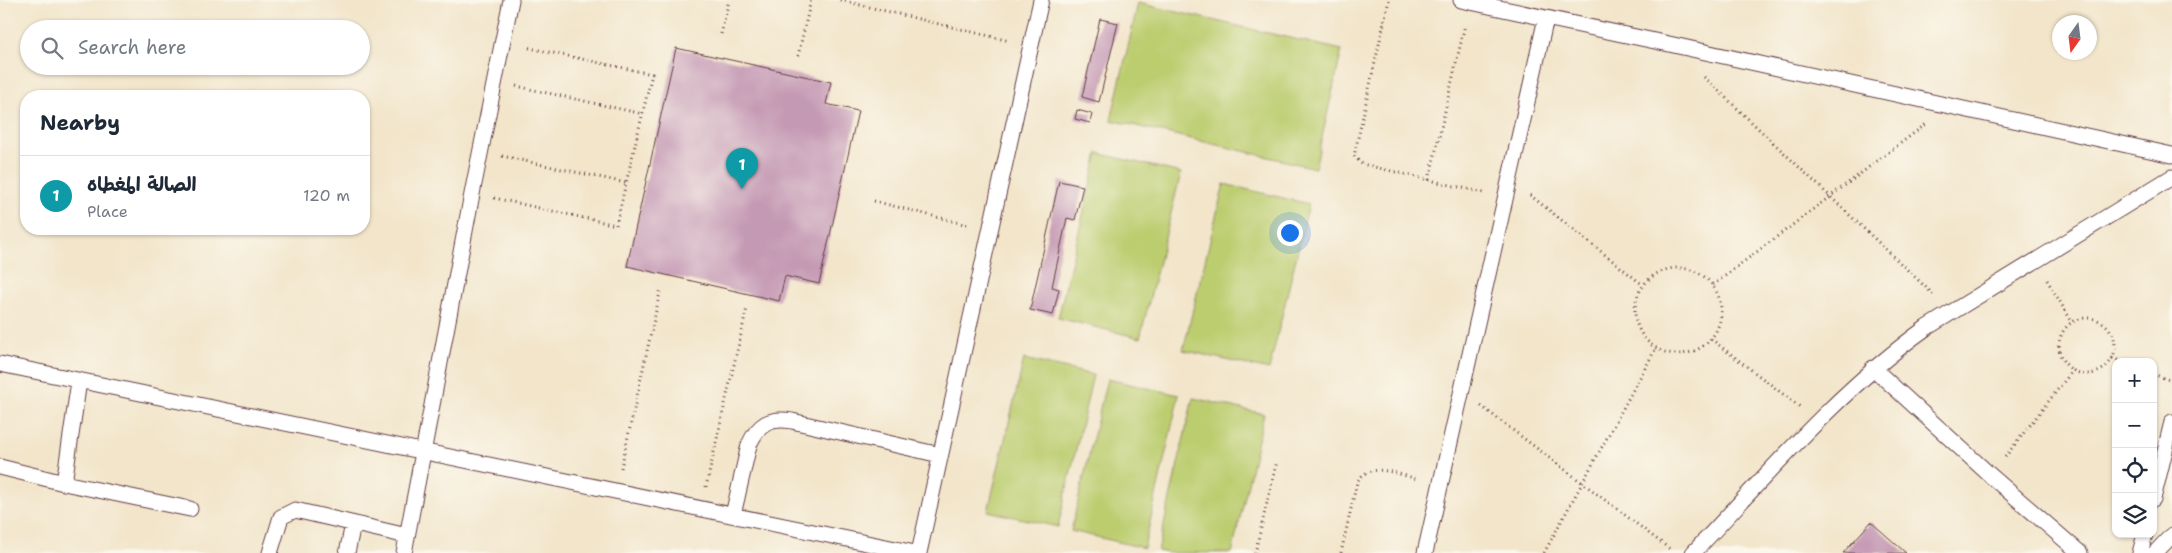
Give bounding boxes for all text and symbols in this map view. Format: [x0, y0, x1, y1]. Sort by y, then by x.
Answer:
north arrow [2052, 15, 2097, 60]
search box [20, 20, 370, 75]
icon: search [38, 34, 66, 62]
text: Search here [78, 35, 187, 60]
text: Nearby [40, 109, 120, 137]
pin: 1 [726, 148, 758, 189]
text: الصالة المغطاه [87, 172, 196, 197]
text: 1 [52, 185, 60, 206]
text: 120 m [303, 185, 350, 206]
text: Place [87, 201, 128, 222]
your location [1277, 220, 1303, 246]
map controls [2112, 358, 2157, 538]
button: + [2112, 358, 2157, 403]
button: − [2112, 403, 2157, 448]
button: locate [2112, 448, 2157, 493]
button: layers [2112, 493, 2157, 538]

